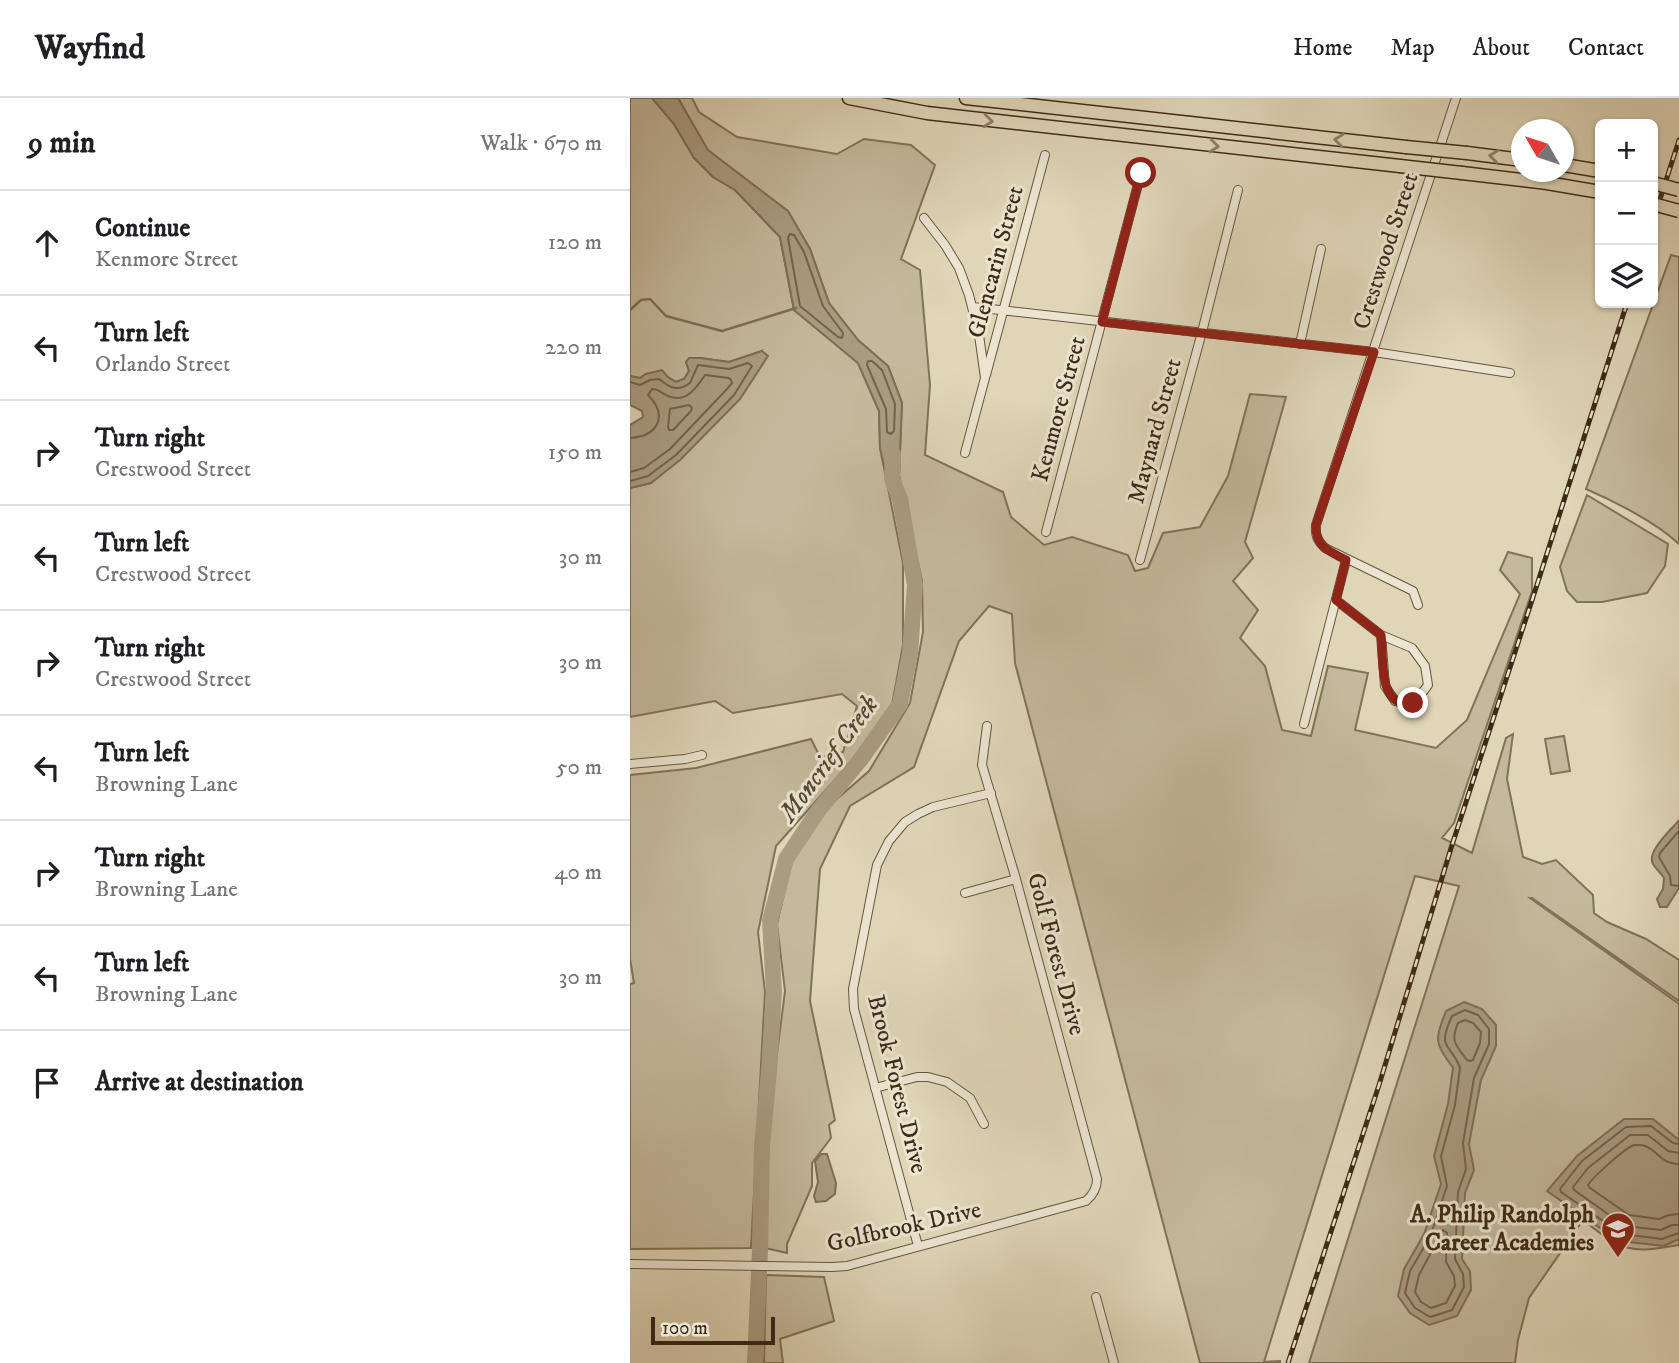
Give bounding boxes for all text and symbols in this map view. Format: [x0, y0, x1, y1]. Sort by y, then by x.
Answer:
text: Wayfind [35, 28, 145, 69]
text: Home [1293, 33, 1352, 63]
text: Map [1390, 33, 1435, 63]
text: About [1473, 33, 1530, 63]
text: Contact [1568, 33, 1644, 63]
one-way arrow [983, 113, 994, 128]
north arrow [1511, 119, 1574, 182]
map controls [1595, 119, 1658, 308]
button: + [1595, 119, 1658, 182]
text: 9 min [28, 125, 95, 162]
text: Walk · 670 m [480, 129, 602, 158]
one-way arrow [1333, 132, 1344, 147]
one-way arrow [1209, 138, 1220, 153]
one-way arrow [1489, 149, 1500, 164]
route start [1125, 157, 1156, 188]
street label: Crestwood Street [1347, 169, 1426, 333]
street label: Glencarin Street [961, 182, 1031, 341]
button: − [1595, 182, 1658, 245]
text: Continue [95, 212, 190, 245]
icon: ahead [28, 224, 66, 262]
text: 120 m [548, 228, 602, 257]
text: Kenmore Street [95, 245, 238, 274]
button: layers [1595, 245, 1658, 308]
text: Turn left [95, 317, 189, 350]
icon: left [28, 329, 66, 367]
text: 220 m [545, 333, 602, 362]
street label: Kenmore Street [1025, 333, 1093, 485]
text: Orlando Street [95, 350, 230, 379]
street label: Maynard Street [1121, 355, 1189, 507]
text: Turn right [95, 422, 205, 455]
icon: right [28, 434, 66, 472]
text: 150 m [548, 438, 602, 467]
text: Crestwood Street [95, 455, 251, 484]
text: Turn left [95, 527, 189, 560]
icon: left [28, 539, 66, 577]
text: 30 m [559, 543, 602, 572]
text: Crestwood Street [95, 560, 251, 589]
text: Turn right [95, 632, 205, 665]
icon: right [28, 644, 66, 682]
text: 30 m [559, 648, 602, 677]
text: Crestwood Street [95, 665, 251, 694]
route end [1397, 687, 1428, 718]
water label: Moncrief Creek [771, 689, 886, 830]
text: Turn left [95, 737, 189, 770]
icon: left [28, 749, 66, 787]
text: 50 m [556, 753, 602, 782]
text: Browning Lane [95, 770, 238, 799]
text: Turn right [95, 842, 205, 875]
icon: right [28, 854, 66, 892]
text: 40 m [554, 858, 602, 887]
street label: Golf Forest Drive [1020, 869, 1092, 1039]
text: Browning Lane [95, 875, 238, 904]
text: Turn left [95, 947, 189, 980]
icon: left [28, 959, 66, 997]
text: 30 m [559, 963, 602, 992]
text: Browning Lane [95, 980, 238, 1009]
street label: Brook Forest Drive [860, 992, 934, 1176]
icon: arrive [28, 1064, 66, 1102]
text: Arrive at destination [95, 1066, 304, 1099]
street label: Golfbrook Drive [824, 1195, 984, 1259]
place label: A. Philip Randolph Career Academies [1409, 1200, 1594, 1258]
school or university icon: A. Philip Randolph Career Academies [1599, 1210, 1637, 1259]
scale bar [651, 1314, 775, 1346]
text: 100 m [662, 1317, 708, 1340]

